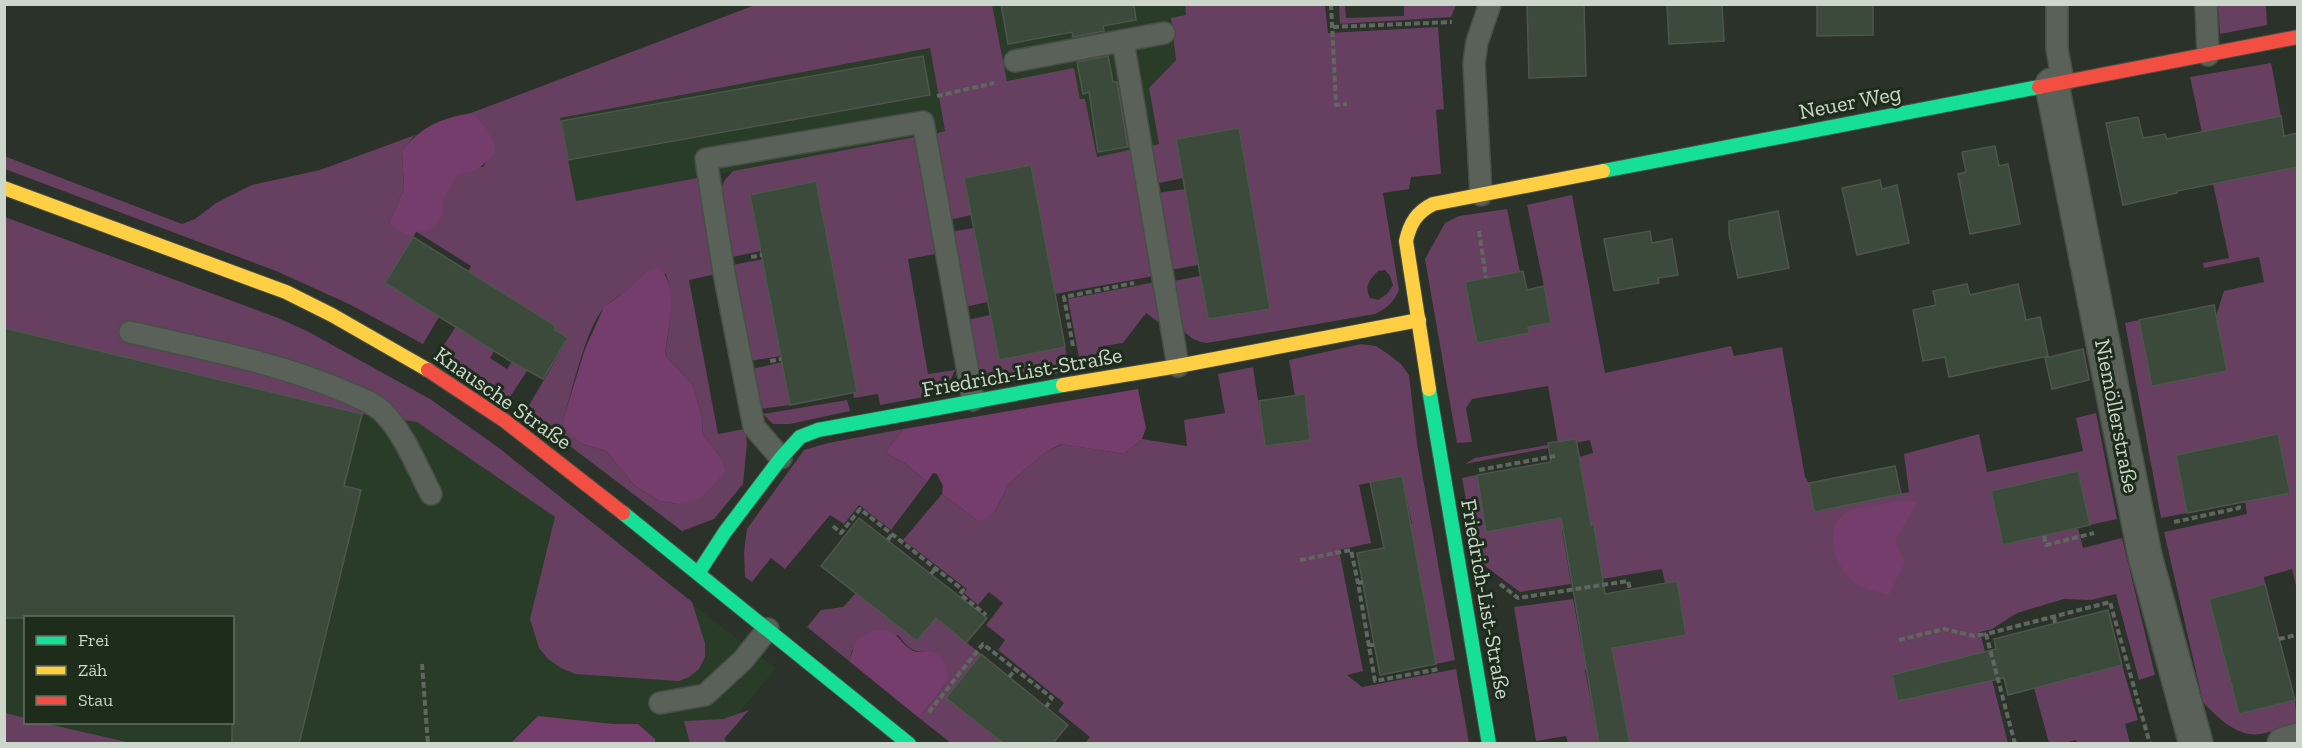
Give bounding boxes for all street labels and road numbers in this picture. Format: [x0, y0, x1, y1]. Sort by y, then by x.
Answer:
street label: Neuer Weg [1796, 79, 1904, 125]
street label: Niemöllerstraße [2089, 337, 2145, 495]
street label: Knausche Straße [429, 341, 577, 455]
street label: Friedrich-List-Straße [920, 341, 1124, 403]
street label: Friedrich-List-Straße [1455, 497, 1517, 701]

